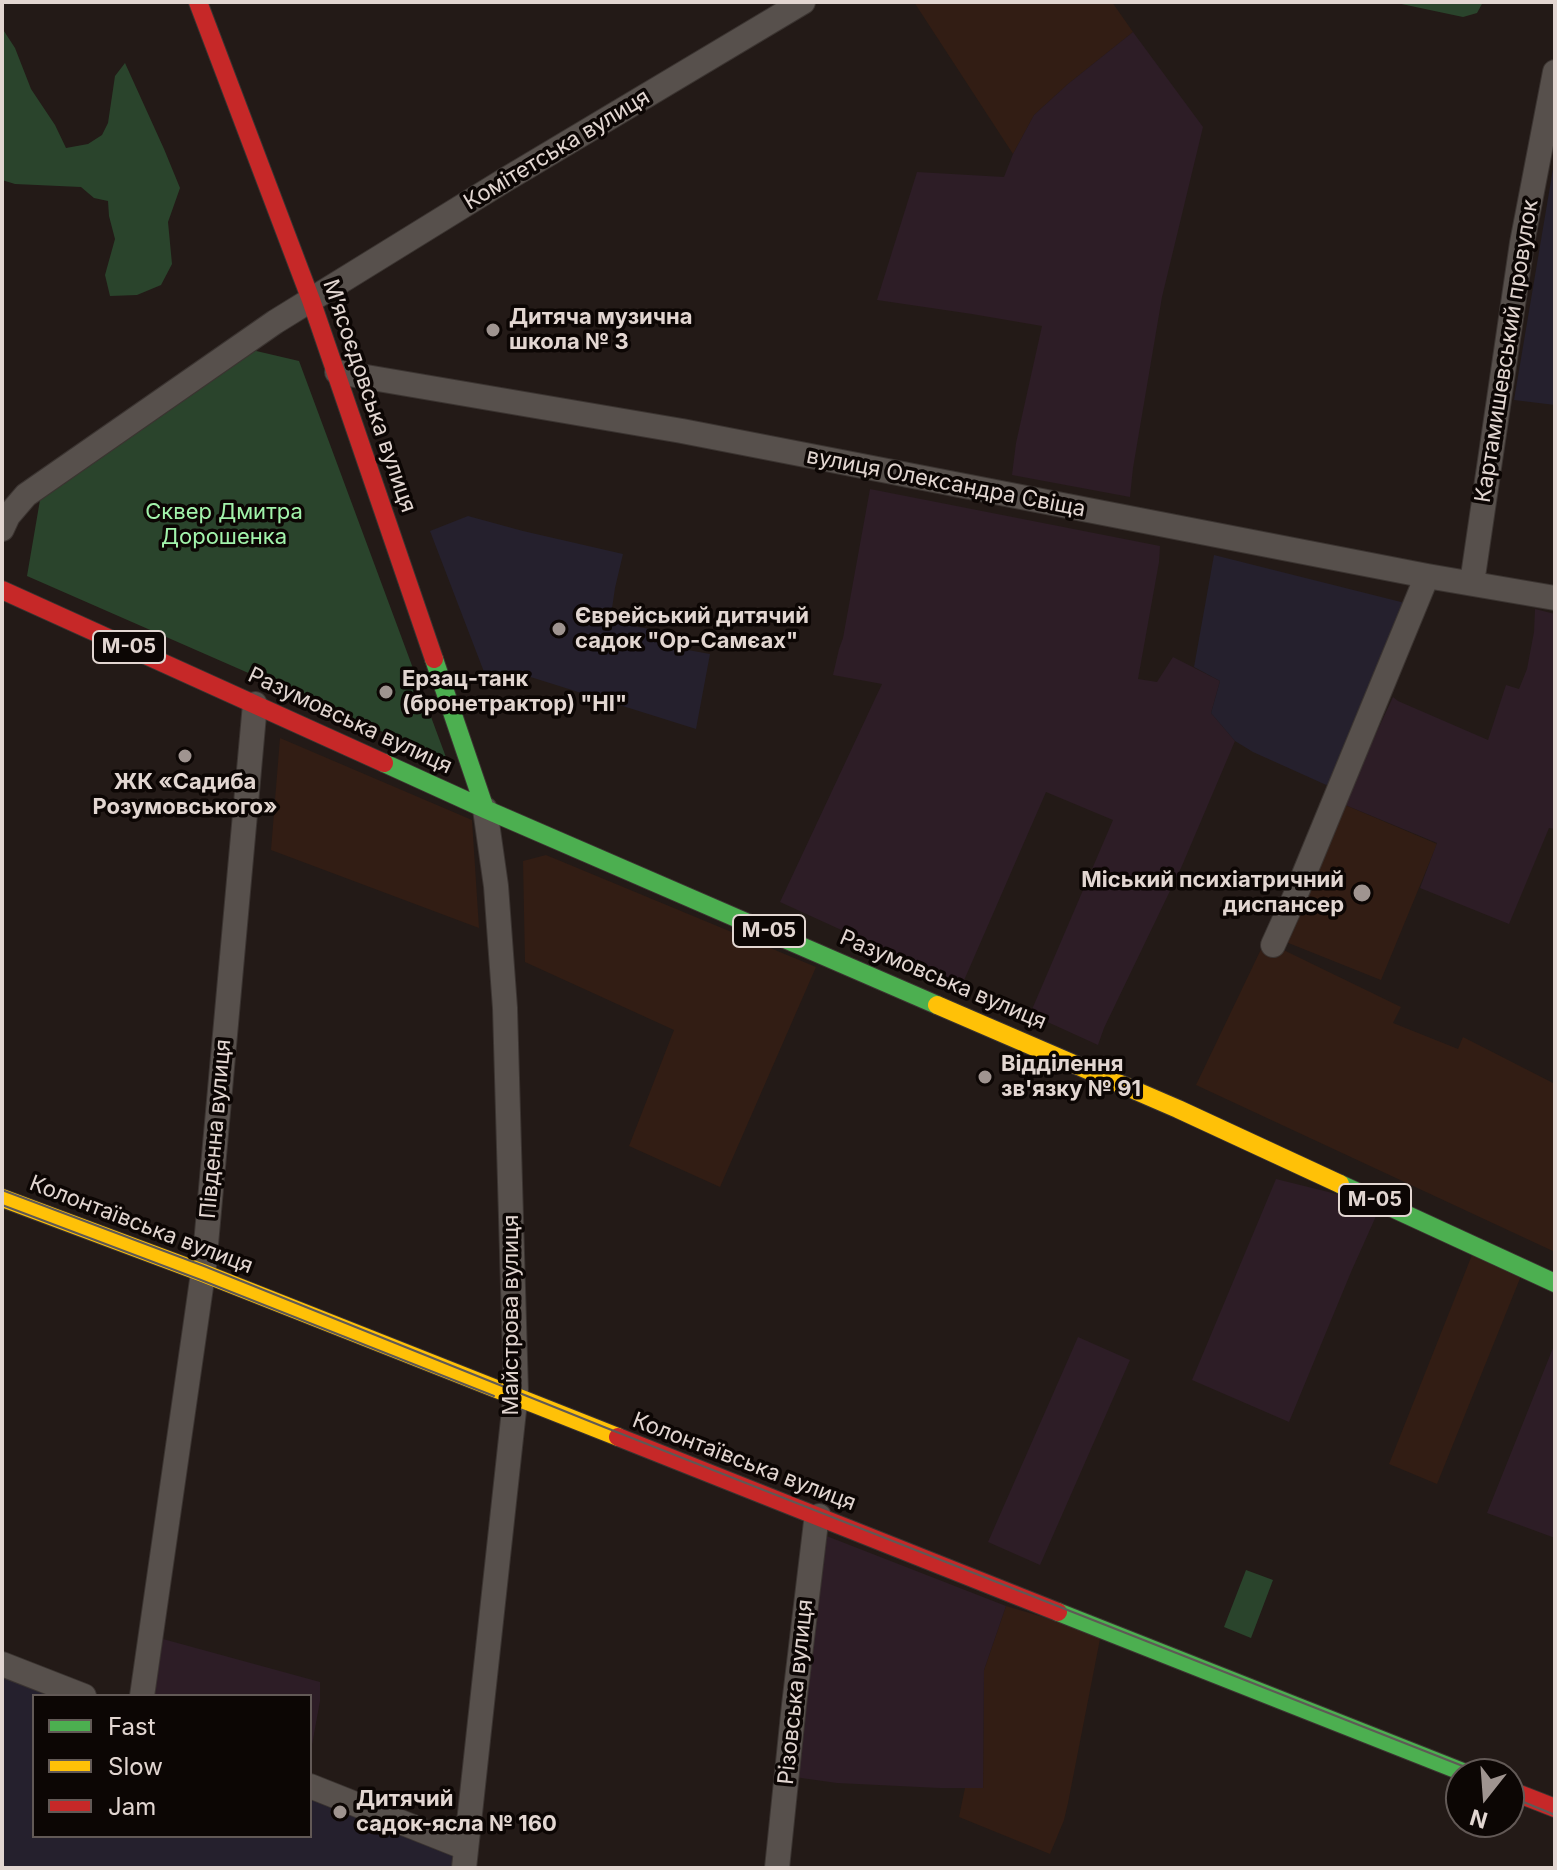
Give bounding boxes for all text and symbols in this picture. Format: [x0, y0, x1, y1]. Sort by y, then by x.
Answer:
street label: Комітетська вулиця [459, 84, 655, 216]
street label: Картамишевський провулок [1470, 197, 1544, 505]
street label: Мʼясоєдовська вулиця [317, 276, 421, 516]
place label: Дитяча музична школа № 3 [509, 304, 692, 356]
marker: Дитяча музична школа № 3 [484, 321, 502, 339]
street label: вулиця Олександра Свіща [804, 443, 1088, 523]
park label: Сквер Дмитра Дорошенка [145, 499, 303, 550]
place label: Єврейський дитячий садок "Ор-Самєах" [575, 603, 809, 654]
marker: Єврейський дитячий садок "Ор-Самєах" [550, 620, 568, 638]
road number: М-05 [93, 631, 165, 663]
street label: Разумовська вулиця [244, 662, 456, 780]
place label: Ерзац-танк (бронетрактор) "НІ" [402, 666, 627, 718]
marker: Ерзац-танк (бронетрактор) "НІ" [377, 683, 395, 701]
marker: ЖК «Садиба Розумовського» [176, 747, 194, 765]
place label: ЖК «Садиба Розумовського» [92, 769, 278, 820]
place label: Міський психіатричний диспансер [1081, 867, 1344, 918]
marker: Міський психіатричний диспансер [1351, 882, 1373, 904]
road number: М-05 [733, 915, 805, 947]
street label: Разумовська вулиця [836, 924, 1050, 1036]
street label: Південна вулиця [195, 1038, 237, 1220]
place label: Відділення зв'язку № 91 [1001, 1051, 1141, 1102]
marker: Відділення зв'язку № 91 [976, 1068, 994, 1086]
street label: Колонтаївська вулиця [26, 1170, 256, 1280]
road number: М-05 [1339, 1184, 1411, 1216]
street label: Майстрова вулиця [498, 1215, 524, 1415]
street label: Колонтаївська вулиця [629, 1407, 859, 1517]
street label: Різовська вулиця [773, 1598, 819, 1786]
legend [32, 1694, 312, 1838]
text: Fast [108, 1712, 156, 1741]
text: Slow [108, 1752, 163, 1781]
north arrow [1445, 1758, 1525, 1838]
place label: Дитячий садок-ясла № 160 [356, 1786, 557, 1838]
text: Jam [108, 1792, 156, 1821]
marker: Дитячий садок-ясла № 160 [331, 1803, 349, 1821]
text: N [1467, 1804, 1490, 1834]

